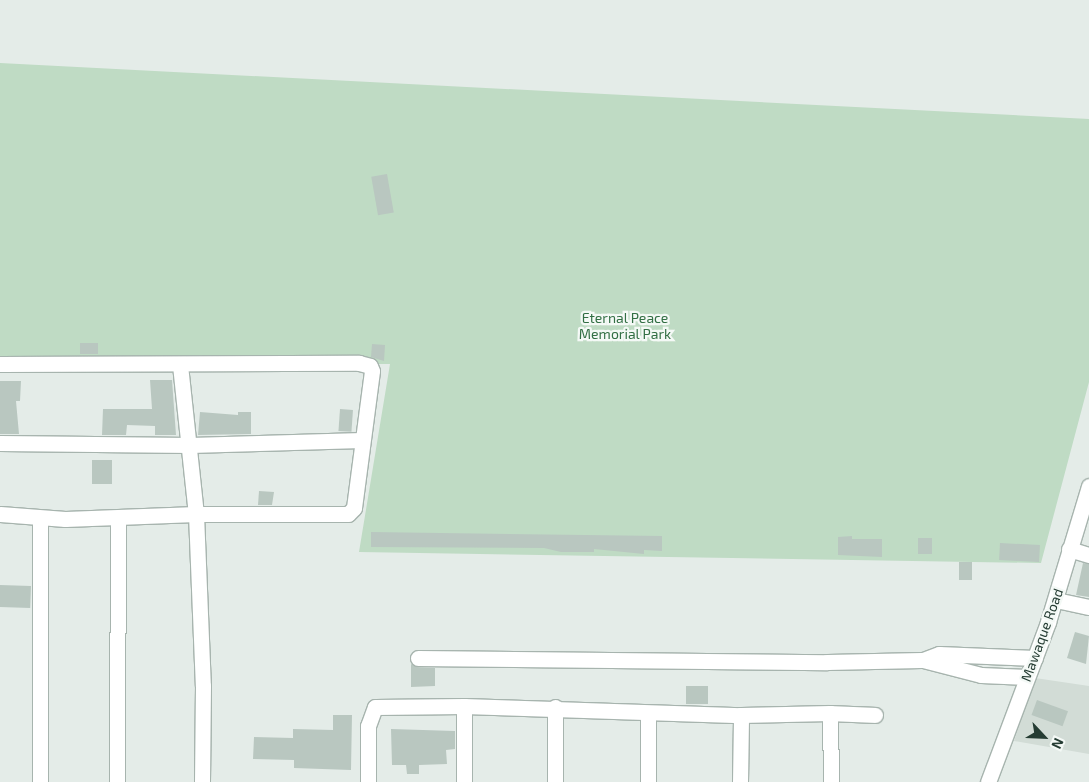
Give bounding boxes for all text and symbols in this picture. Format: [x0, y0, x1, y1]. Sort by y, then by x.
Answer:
park label: Eternal Peace Memorial Park [579, 310, 671, 342]
street label: Mawaque Road [1017, 586, 1067, 684]
north arrow [1019, 712, 1069, 762]
text: N [1048, 735, 1068, 752]

